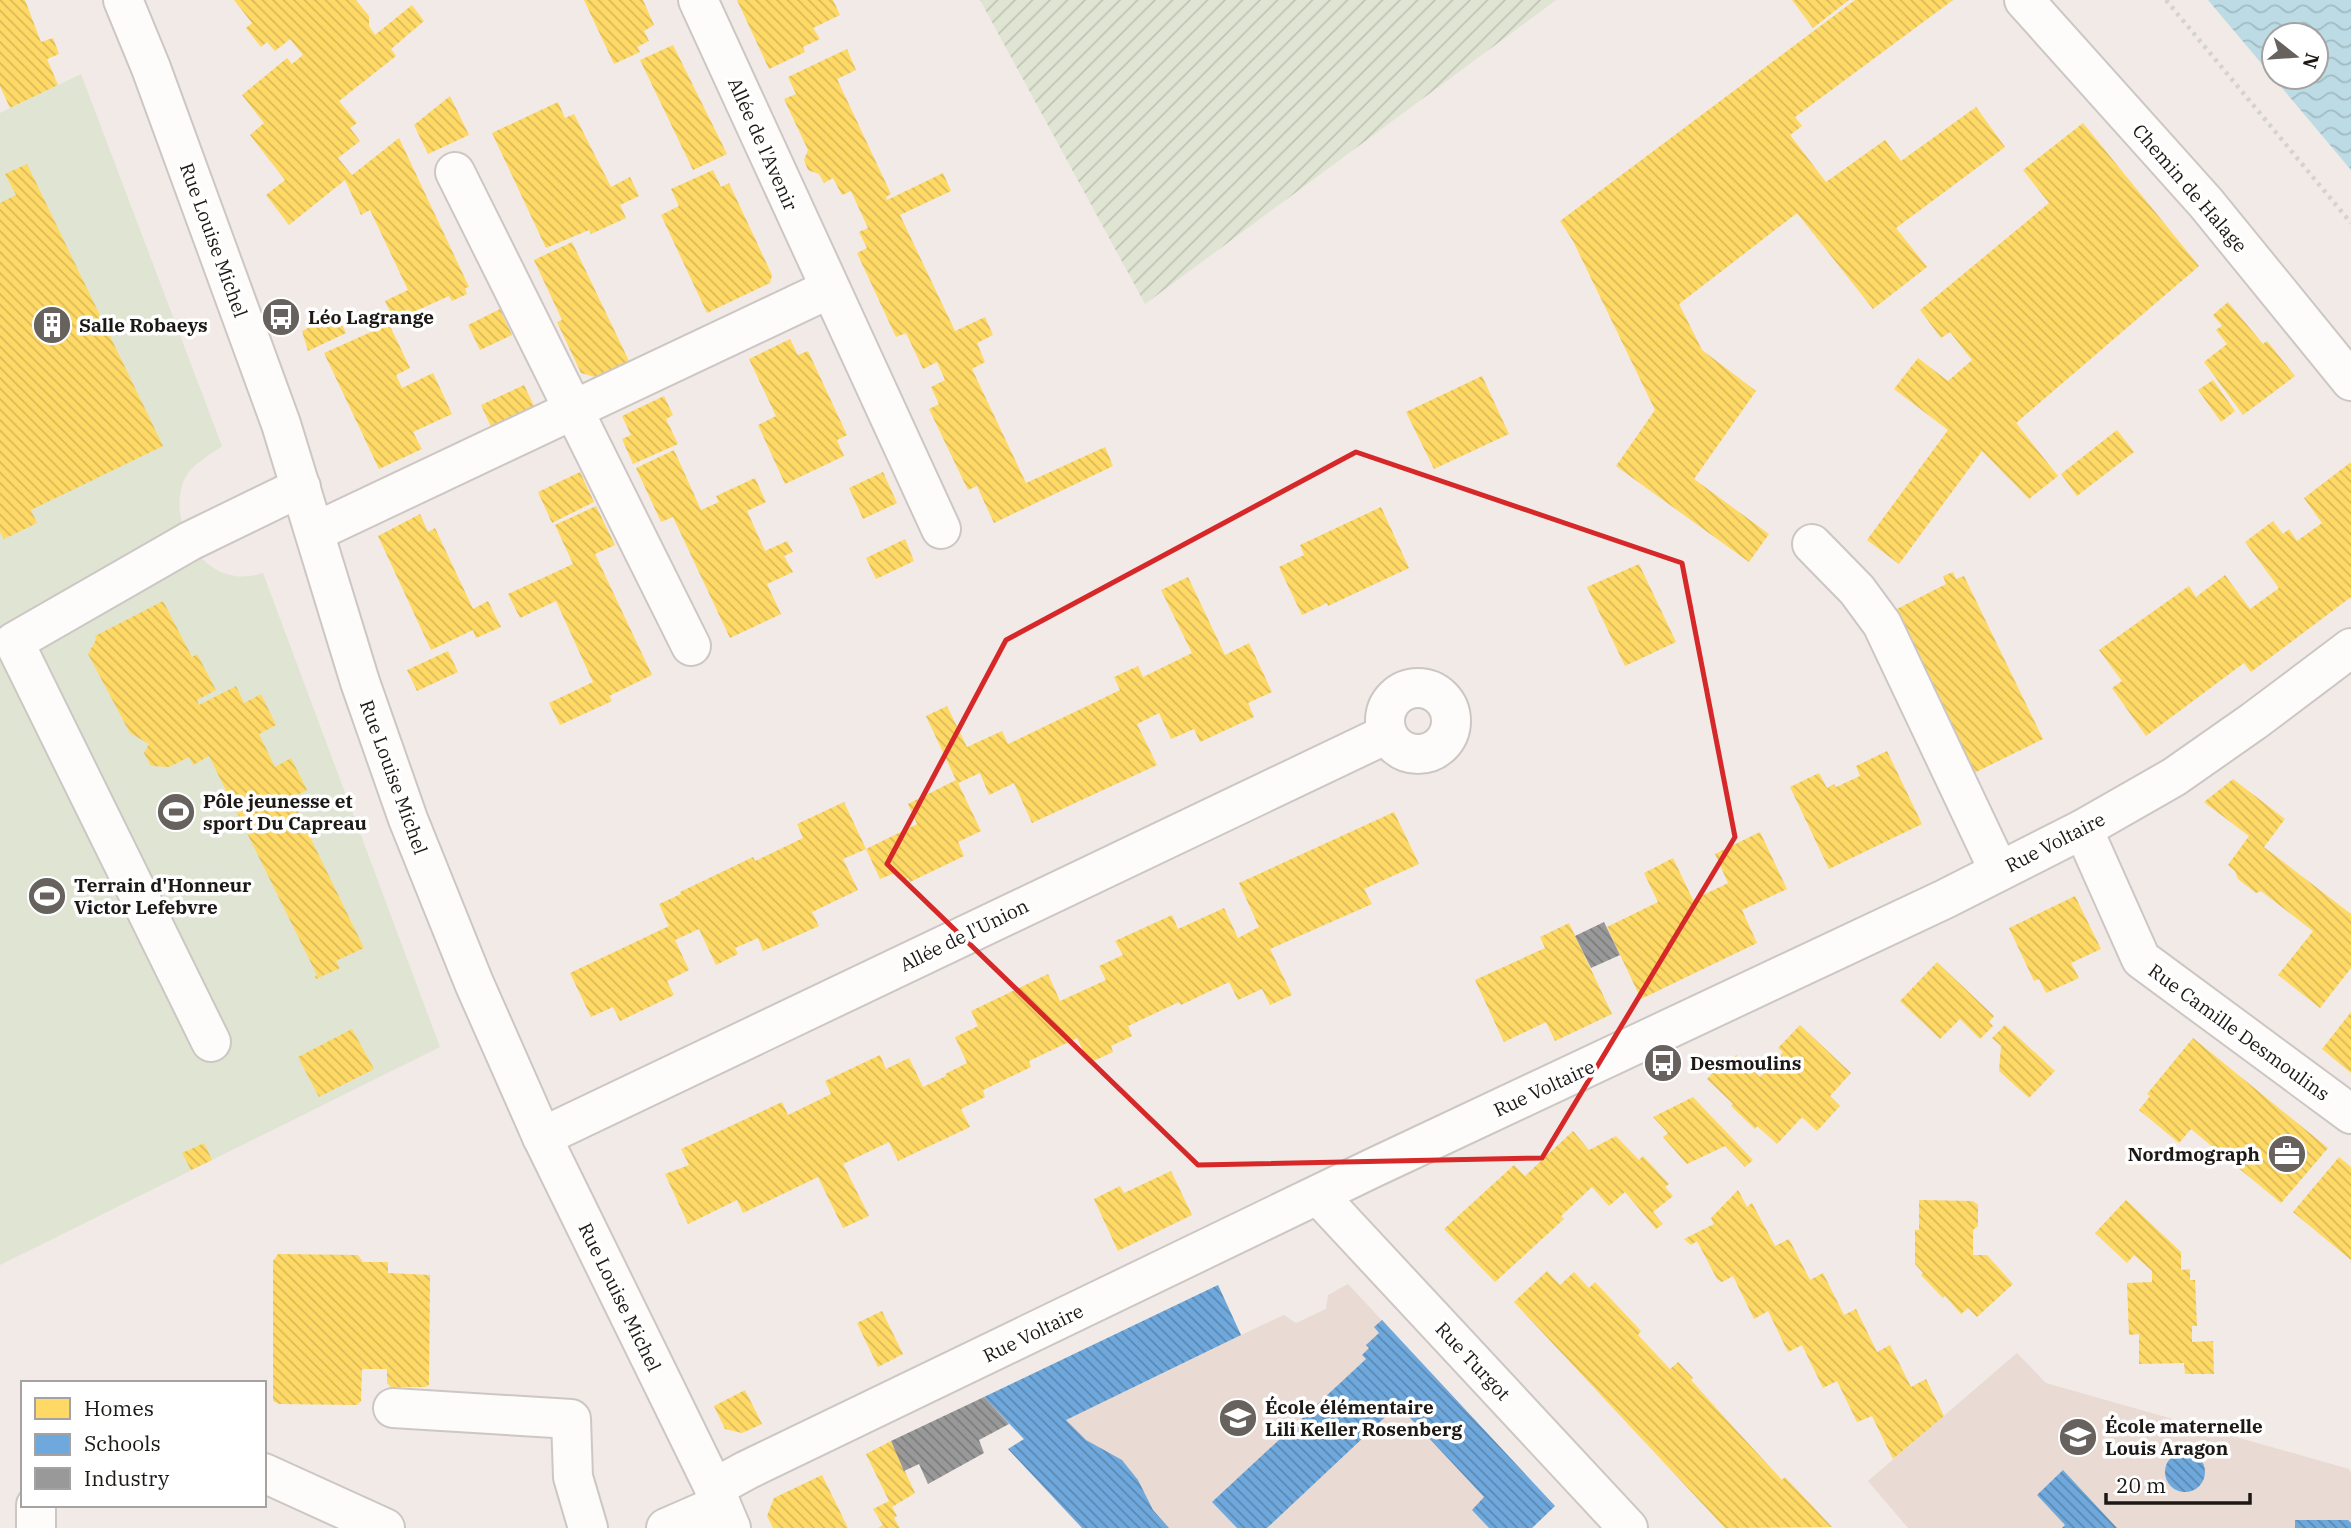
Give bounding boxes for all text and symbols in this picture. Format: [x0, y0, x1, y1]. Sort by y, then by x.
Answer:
north arrow [2260, 21, 2330, 91]
text: N [2298, 50, 2325, 72]
street label: Allée de l'Avenir [723, 74, 803, 215]
street label: Chemin de Halage [2128, 119, 2252, 257]
street label: Rue Louise Michel [175, 159, 253, 321]
bus stop icon: Léo Lagrange [260, 296, 302, 338]
building icon: Salle Robaeys [31, 304, 73, 346]
place label: Léo Lagrange [308, 305, 434, 329]
place label: Salle Robaeys [79, 313, 208, 337]
street label: Rue Louise Michel [355, 696, 433, 858]
place label: Pôle jeunesse et sport Du Capreau [203, 789, 367, 835]
sports icon: Pôle jeunesse et sport Du Capreau [155, 791, 197, 833]
street label: Rue Voltaire [2001, 807, 2109, 877]
place label: Terrain d'Honneur Victor Lefebvre [74, 873, 252, 919]
sports icon: Terrain d'Honneur Victor Lefebvre [26, 875, 68, 917]
street label: Allée de l'Union [896, 893, 1032, 977]
street label: Rue Camille Desmoulins [2144, 958, 2334, 1106]
bus stop icon: Desmoulins [1642, 1042, 1684, 1084]
place label: Desmoulins [1690, 1051, 1801, 1075]
street label: Rue Voltaire [1490, 1054, 1598, 1122]
office icon: Nordmograph [2266, 1133, 2308, 1175]
place label: Nordmograph [2128, 1142, 2260, 1166]
street label: Rue Louise Michel [574, 1219, 667, 1376]
street label: Rue Voltaire [979, 1298, 1087, 1368]
street label: Rue Turgot [1431, 1317, 1516, 1406]
legend [21, 1381, 266, 1507]
text: Homes [84, 1394, 154, 1422]
place label: École élémentaire Lili Keller Rosenberg [1265, 1395, 1462, 1441]
school or university icon: École élémentaire Lili Keller Rosenberg [1217, 1397, 1259, 1439]
place label: École maternelle Louis Aragon [2105, 1414, 2263, 1460]
school or university icon: École maternelle Louis Aragon [2057, 1416, 2099, 1458]
text: Schools [84, 1429, 161, 1457]
scale bar [2106, 1462, 2250, 1506]
text: Industry [84, 1464, 170, 1492]
text: 20 m [2116, 1471, 2166, 1499]

